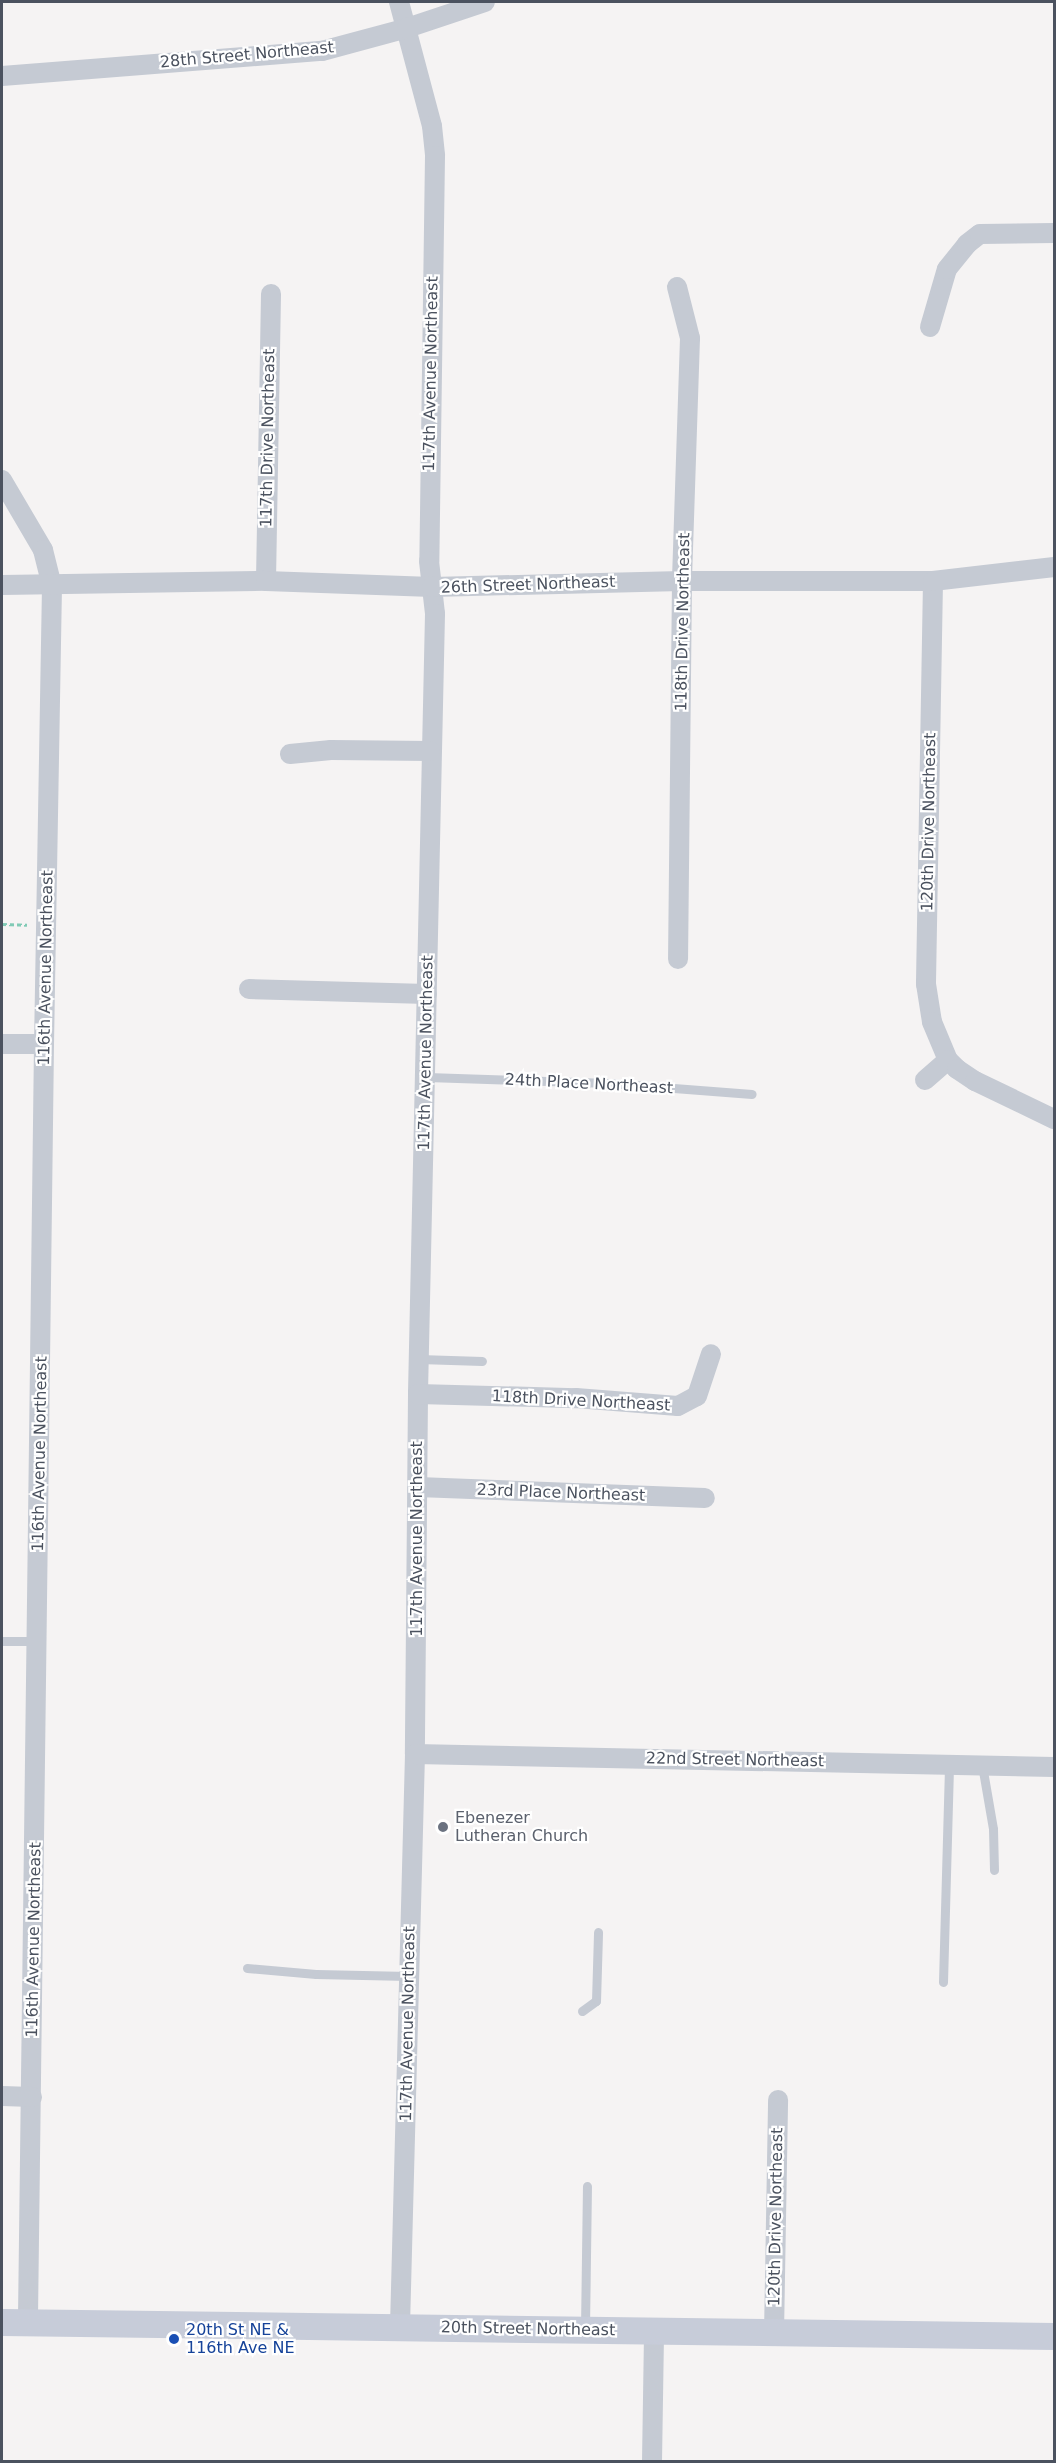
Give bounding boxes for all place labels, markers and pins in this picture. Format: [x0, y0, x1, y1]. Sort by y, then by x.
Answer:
place label: Ebenezer Lutheran Church [455, 1808, 588, 1846]
marker: Ebenezer Lutheran Church [436, 1820, 450, 1834]
place label: 20th St NE & 116th Ave NE [186, 2320, 295, 2358]
marker: 20th St NE & 116th Ave NE [167, 2332, 181, 2346]

